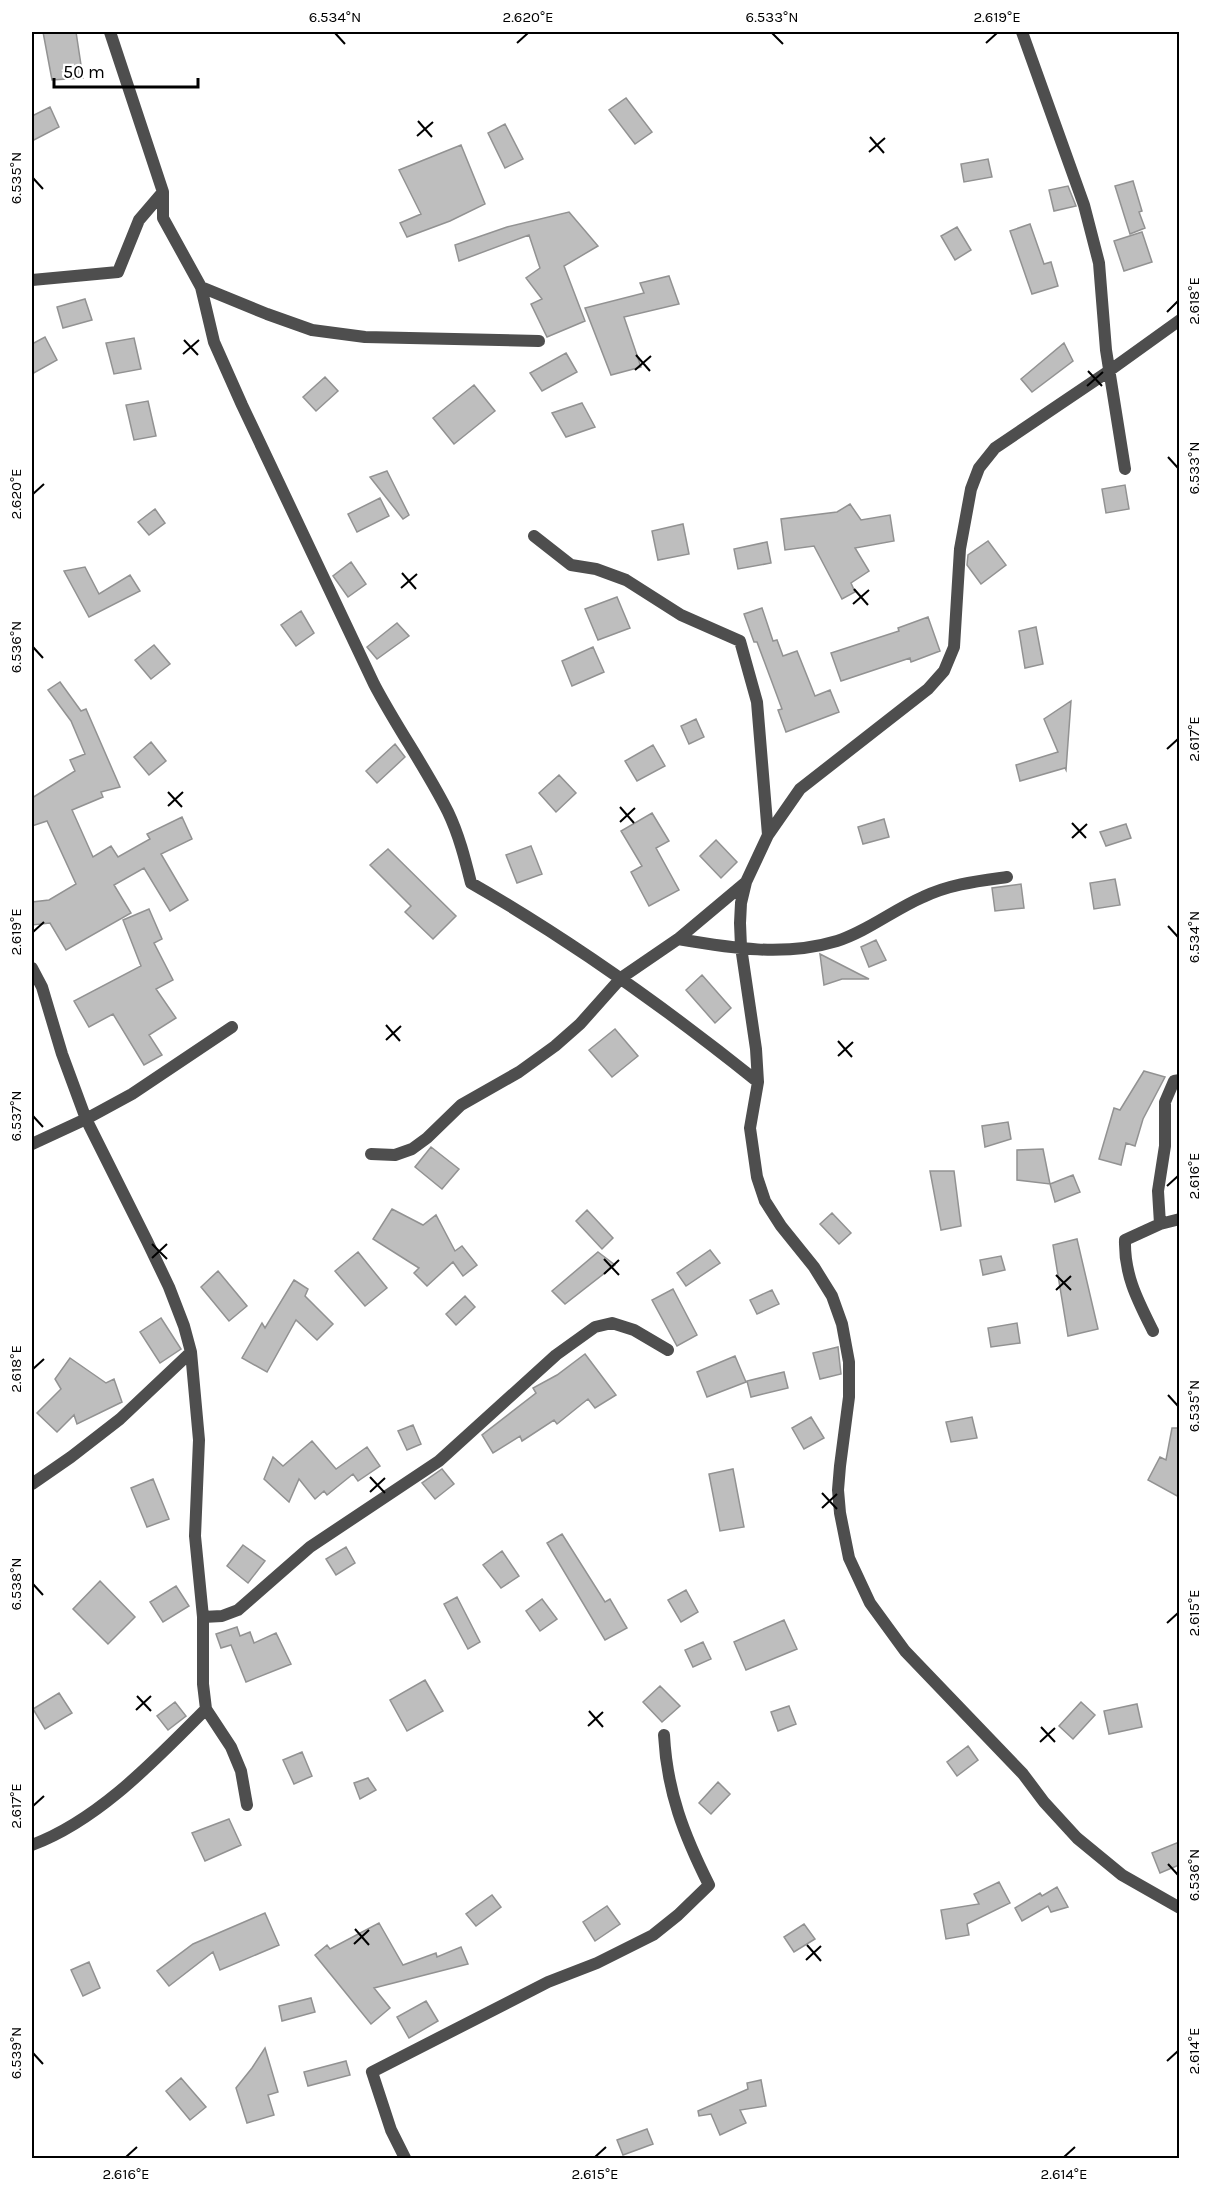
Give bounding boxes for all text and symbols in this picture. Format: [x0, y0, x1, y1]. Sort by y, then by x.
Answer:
text: 6.534°N [309, 8, 361, 26]
text: 2.620°E [502, 8, 554, 26]
text: 6.533°N [746, 8, 798, 26]
text: 2.619°E [973, 8, 1021, 26]
scale bar [54, 51, 198, 89]
text: 50 m [63, 61, 105, 83]
text: 6.535°N [7, 152, 25, 204]
text: 2.618°E [1185, 277, 1203, 325]
text: 6.533°N [1185, 442, 1203, 494]
text: 2.620°E [7, 468, 25, 520]
text: 6.536°N [7, 621, 25, 673]
text: 2.617°E [1185, 716, 1203, 762]
text: 2.619°E [7, 908, 25, 956]
text: 6.534°N [1185, 911, 1203, 963]
text: 6.537°N [7, 1091, 25, 1142]
text: 2.616°E [1185, 1152, 1203, 1200]
text: 2.618°E [7, 1345, 25, 1393]
text: 6.535°N [1185, 1380, 1203, 1432]
text: 6.538°N [7, 1557, 25, 1611]
text: 2.615°E [1185, 1590, 1203, 1636]
text: 2.617°E [7, 1783, 25, 1829]
text: 6.536°N [1185, 1849, 1203, 1901]
text: 6.539°N [7, 2027, 25, 2079]
text: 2.614°E [1185, 2028, 1203, 2074]
text: 2.616°E [102, 2165, 150, 2183]
text: 2.615°E [572, 2165, 618, 2183]
text: 2.614°E [1041, 2165, 1087, 2183]

